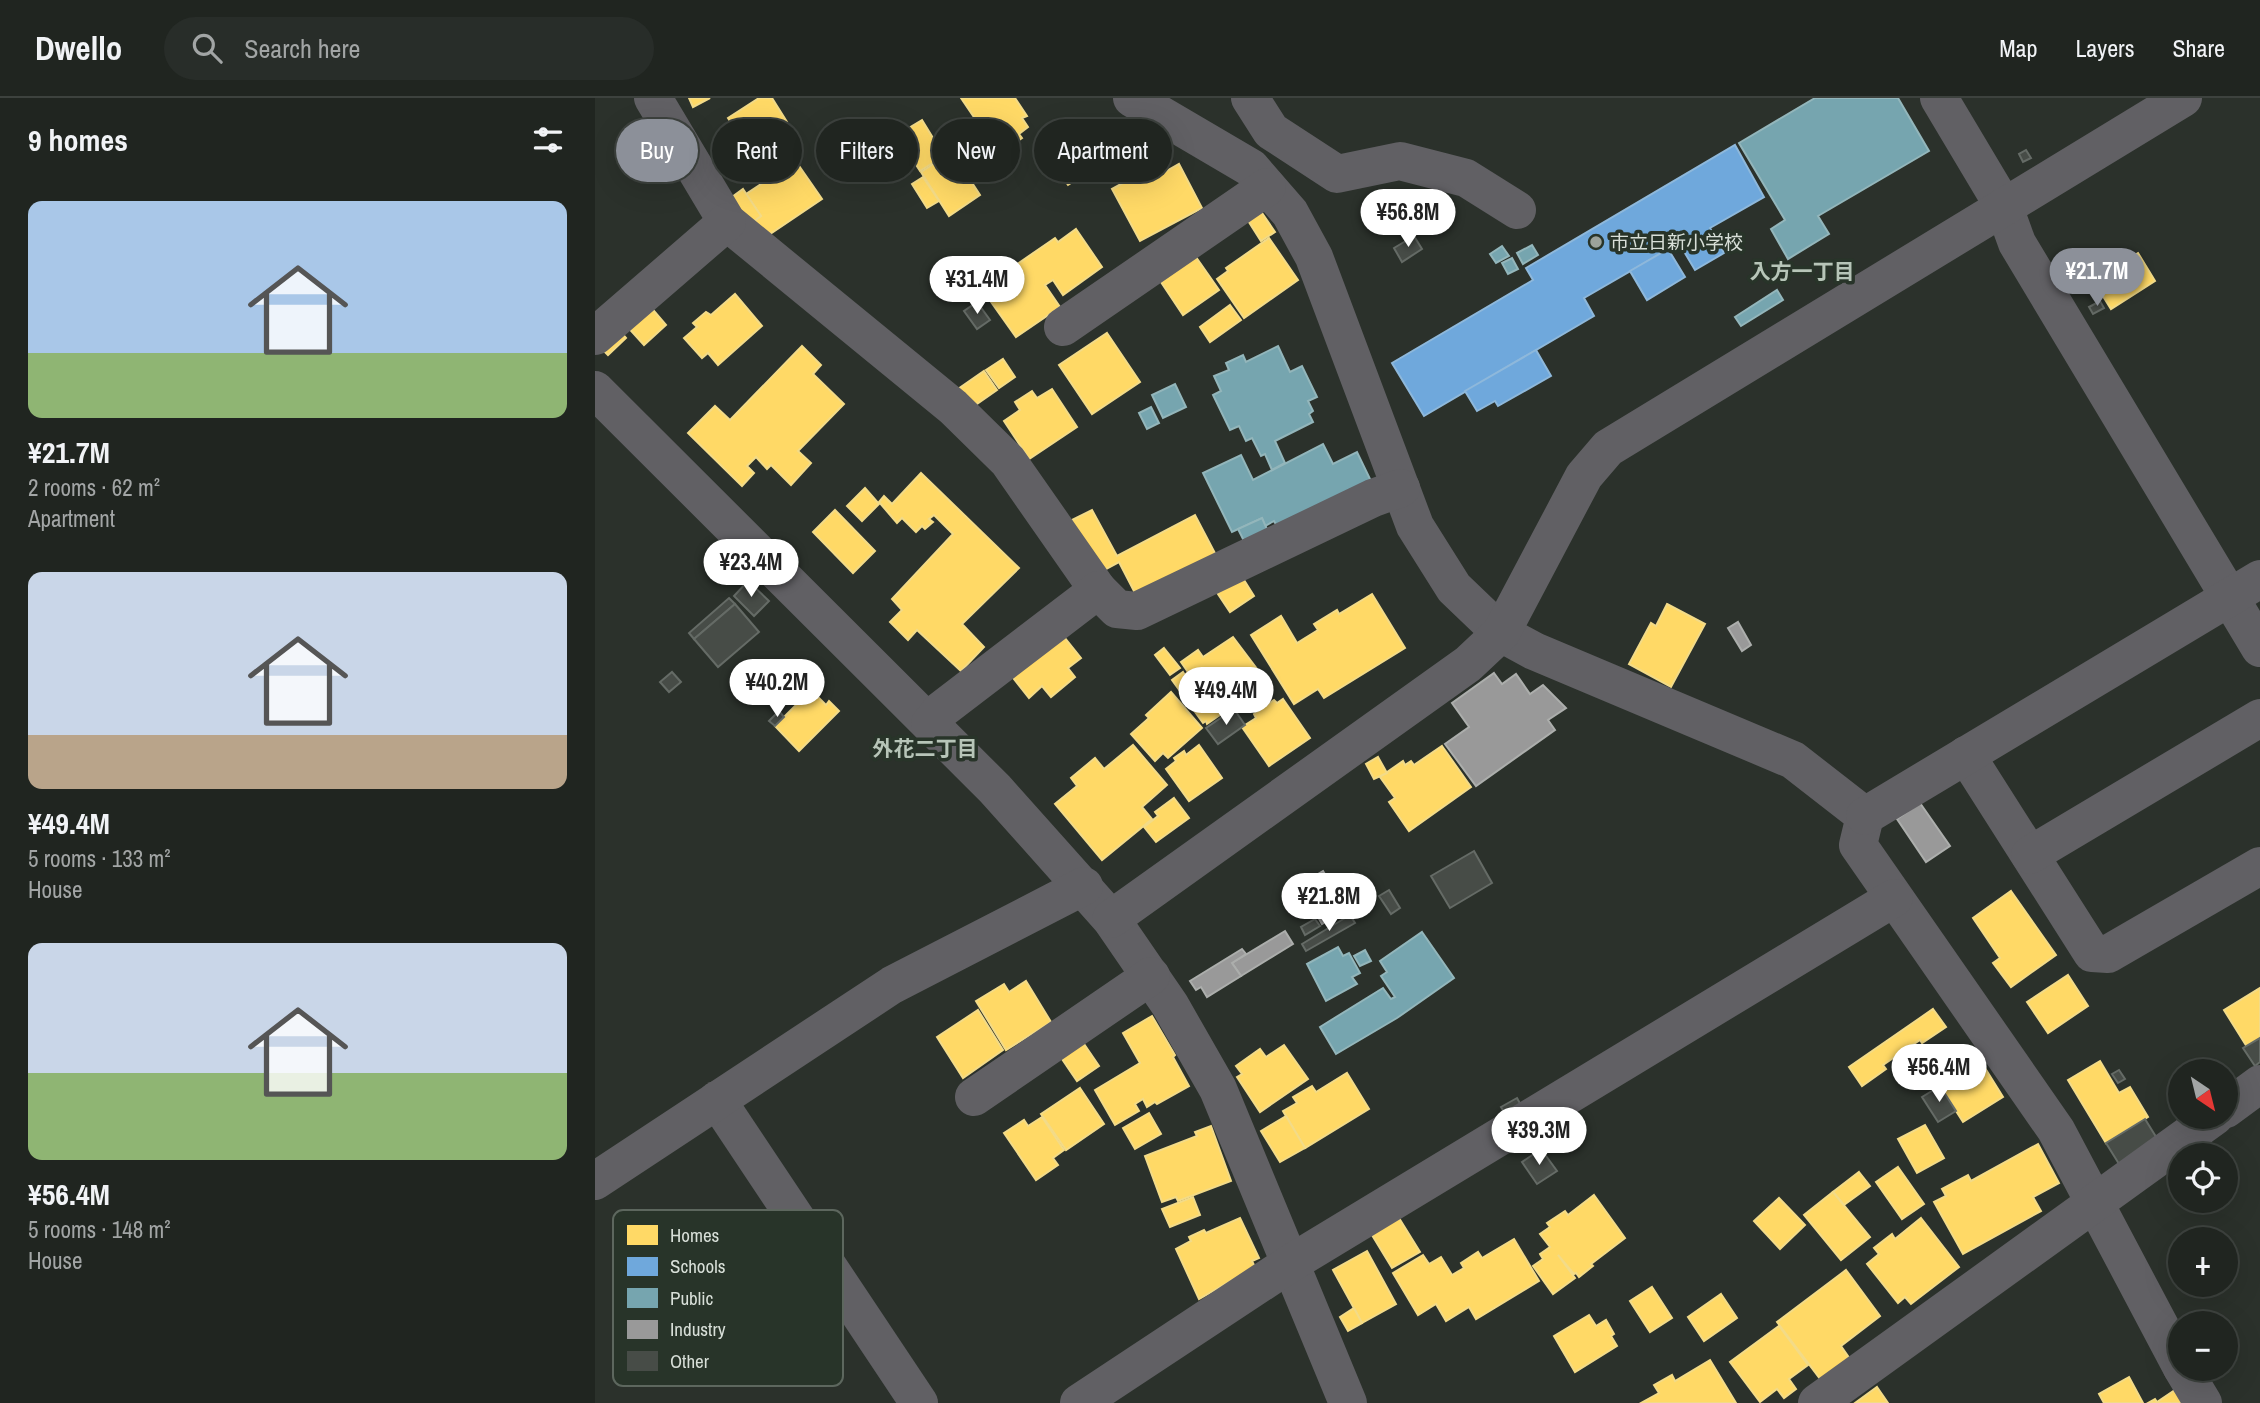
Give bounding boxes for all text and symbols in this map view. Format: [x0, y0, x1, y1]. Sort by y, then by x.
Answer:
search box [164, 17, 654, 80]
text: Dwello [35, 26, 122, 70]
icon: search [188, 29, 226, 67]
text: Search here [244, 31, 360, 66]
text: Map [1999, 32, 2037, 64]
text: Layers [2075, 32, 2134, 64]
text: Share [2172, 32, 2225, 64]
chip: Buy [616, 119, 698, 182]
chip: Rent [712, 119, 802, 182]
chip: Filters [816, 119, 918, 182]
chip: New [932, 119, 1020, 182]
chip: Apartment [1034, 119, 1172, 182]
text: 9 homes [28, 120, 128, 160]
icon: filters [529, 121, 567, 159]
pin: ¥56.8M [1351, 190, 1465, 249]
text: ¥56.8M [1377, 196, 1439, 227]
place label: 市立日新小学校 [1610, 229, 1743, 255]
marker: 市立日新小学校 [1588, 234, 1604, 250]
icon: home [235, 247, 361, 373]
pin: ¥21.7M [2040, 248, 2154, 308]
text: ¥21.7M [2066, 255, 2128, 286]
pin: ¥31.4M [920, 256, 1034, 316]
district label: 入方一丁目 [1750, 257, 1855, 286]
text: ¥31.4M [946, 263, 1008, 294]
text: ¥21.7M [28, 432, 110, 472]
text: 2 rooms · 62 m² [28, 472, 160, 503]
text: Apartment [28, 503, 115, 534]
pin: ¥23.4M [694, 540, 808, 599]
text: ¥23.4M [720, 546, 782, 577]
icon: home [235, 618, 361, 744]
pin: ¥40.2M [720, 660, 834, 719]
text: ¥40.2M [746, 666, 808, 697]
pin: ¥49.4M [1169, 668, 1283, 727]
text: ¥49.4M [1195, 674, 1257, 705]
district label: 外花二丁目 [873, 734, 978, 763]
text: ¥49.4M [28, 803, 110, 843]
text: 5 rooms · 133 m² [28, 843, 171, 874]
text: House [28, 874, 83, 905]
pin: ¥21.8M [1272, 874, 1386, 933]
text: ¥21.8M [1298, 880, 1360, 911]
icon: home [235, 989, 361, 1115]
pin: ¥56.4M [1882, 1044, 1996, 1104]
text: ¥56.4M [1908, 1051, 1970, 1082]
north arrow [2168, 1059, 2238, 1129]
map controls [2168, 1059, 2238, 1381]
pin: ¥39.3M [1482, 1108, 1596, 1167]
text: ¥39.3M [1508, 1114, 1570, 1145]
button: locate [2168, 1143, 2238, 1213]
text: ¥56.4M [28, 1174, 110, 1214]
legend [613, 1210, 843, 1386]
text: 5 rooms · 148 m² [28, 1214, 171, 1245]
text: Homes [670, 1222, 720, 1248]
button: + [2168, 1227, 2238, 1297]
text: House [28, 1245, 83, 1276]
text: Schools [670, 1253, 726, 1279]
text: Public [670, 1285, 714, 1311]
button: − [2168, 1311, 2238, 1381]
text: Industry [670, 1316, 726, 1342]
text: Other [670, 1348, 710, 1374]

